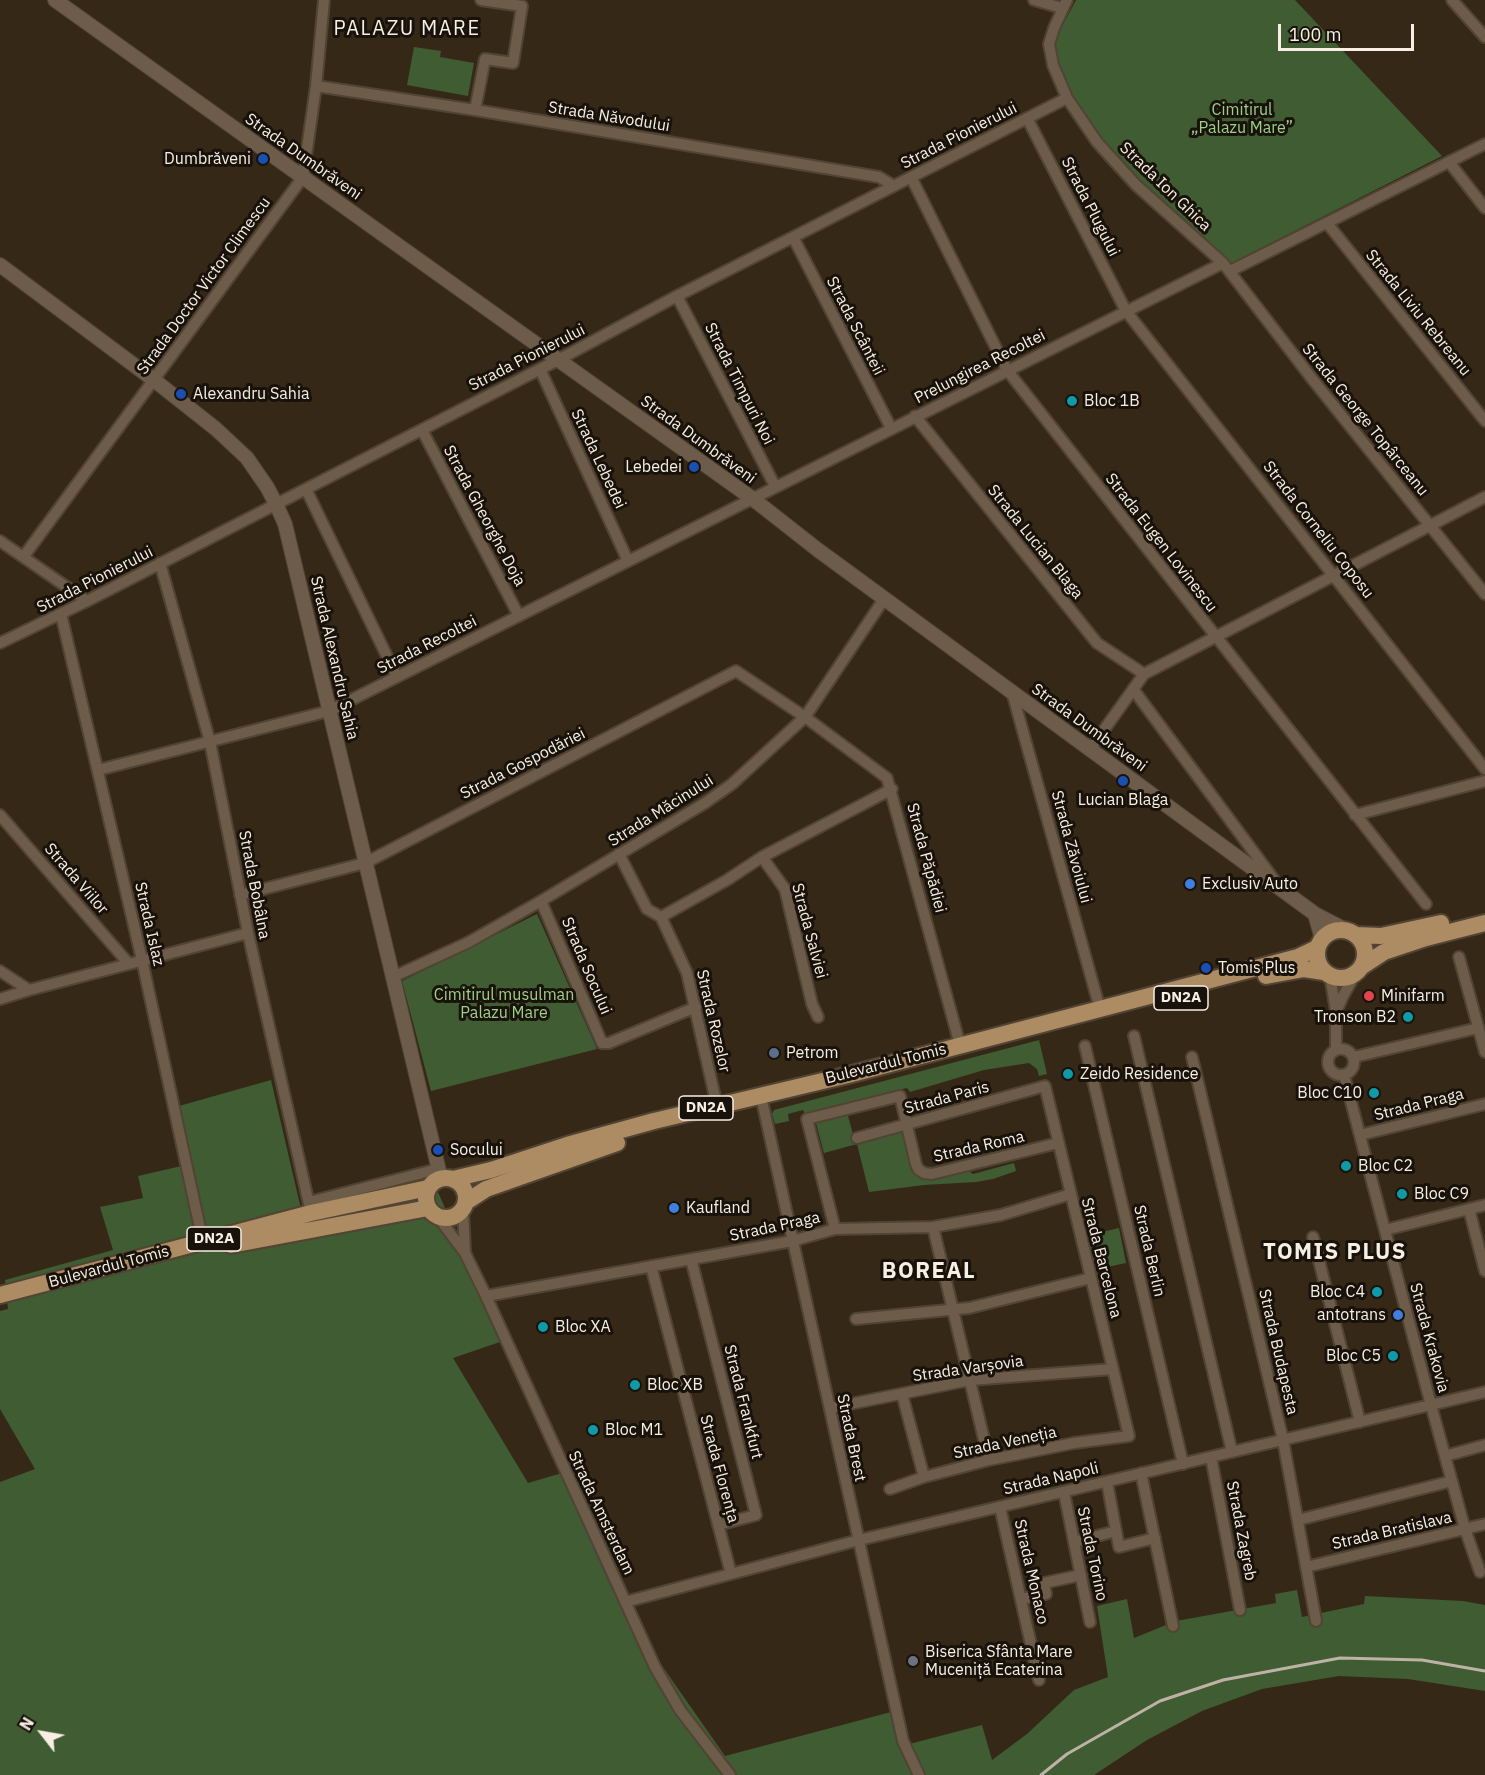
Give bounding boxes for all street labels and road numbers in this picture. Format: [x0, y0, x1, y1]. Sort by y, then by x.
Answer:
street label: Strada Năvodului [547, 98, 671, 136]
street label: Strada Pionierului [898, 98, 1020, 174]
street label: Strada Dumbrăveni [241, 110, 365, 204]
street label: Strada Ion Ghica [1115, 138, 1215, 236]
street label: Strada Plugului [1057, 154, 1123, 260]
street label: Strada Doctor Victor Climescu [133, 194, 275, 378]
street label: Strada Liviu Rebreanu [1361, 246, 1475, 380]
street label: Strada Scânteii [822, 273, 888, 379]
street label: Strada Pionierului [466, 320, 588, 396]
street label: Strada Timpuri Noi [700, 320, 778, 448]
street label: Prelungirea Recoltei [911, 326, 1049, 408]
street label: Strada George Topârceanu [1298, 340, 1432, 500]
street label: Strada Dumbrăveni [637, 392, 759, 488]
street label: Strada Lebedei [567, 406, 629, 512]
street label: Strada Gheorghe Doja [439, 442, 529, 590]
street label: Strada Corneliu Coposu [1258, 458, 1378, 602]
street label: Strada Eugen Lovinescu [1101, 470, 1221, 616]
street label: Strada Lucian Blaga [983, 481, 1087, 603]
street label: Strada Pionierului [34, 542, 156, 618]
street label: Strada Alexandru Sahia [306, 574, 362, 742]
street label: Strada Recoltei [374, 612, 480, 678]
street label: Strada Dumbrăveni [1028, 680, 1150, 776]
street label: Strada Gospodăriei [457, 724, 589, 804]
street label: Strada Măcinului [605, 771, 717, 851]
street label: Strada Zăvoiului [1047, 789, 1095, 905]
street label: Strada Păpădiei [902, 801, 950, 915]
street label: Strada Bobâlna [234, 829, 274, 941]
street label: Strada Viilor [40, 840, 112, 918]
street label: Strada Islaz [130, 880, 168, 968]
street label: Strada Salviei [787, 881, 831, 981]
street label: Strada Socului [557, 915, 615, 1017]
street label: Strada Rozelor [692, 968, 734, 1074]
road number: DN2A [1154, 986, 1208, 1010]
street label: Bulevardul Tomis [824, 1040, 948, 1088]
street label: Strada Paris [903, 1078, 991, 1118]
street label: Strada Praga [1372, 1085, 1466, 1125]
road number: DN2A [679, 1096, 733, 1120]
street label: Strada Roma [932, 1127, 1026, 1167]
street label: Strada Barcelona [1077, 1196, 1125, 1320]
street label: Strada Berlin [1129, 1203, 1169, 1299]
street label: Strada Praga [728, 1208, 822, 1246]
road number: DN2A [187, 1227, 241, 1251]
street label: Bulevardul Tomis [47, 1242, 171, 1292]
street label: Strada Krakovia [1405, 1281, 1453, 1395]
street label: Strada Budapesta [1254, 1287, 1302, 1417]
street label: Strada Frankfurt [720, 1343, 766, 1461]
street label: Strada Varșovia [911, 1352, 1025, 1386]
street label: Strada Brest [832, 1392, 870, 1484]
street label: Strada Florența [695, 1413, 743, 1525]
street label: Strada Veneția [952, 1423, 1058, 1463]
street label: Strada Amsterdam [564, 1448, 638, 1578]
street label: Strada Napoli [1001, 1459, 1101, 1499]
street label: Strada Zagreb [1222, 1480, 1260, 1582]
street label: Strada Torino [1073, 1505, 1111, 1603]
street label: Strada Bratislava [1330, 1508, 1454, 1554]
street label: Strada Monaco [1010, 1518, 1052, 1626]

